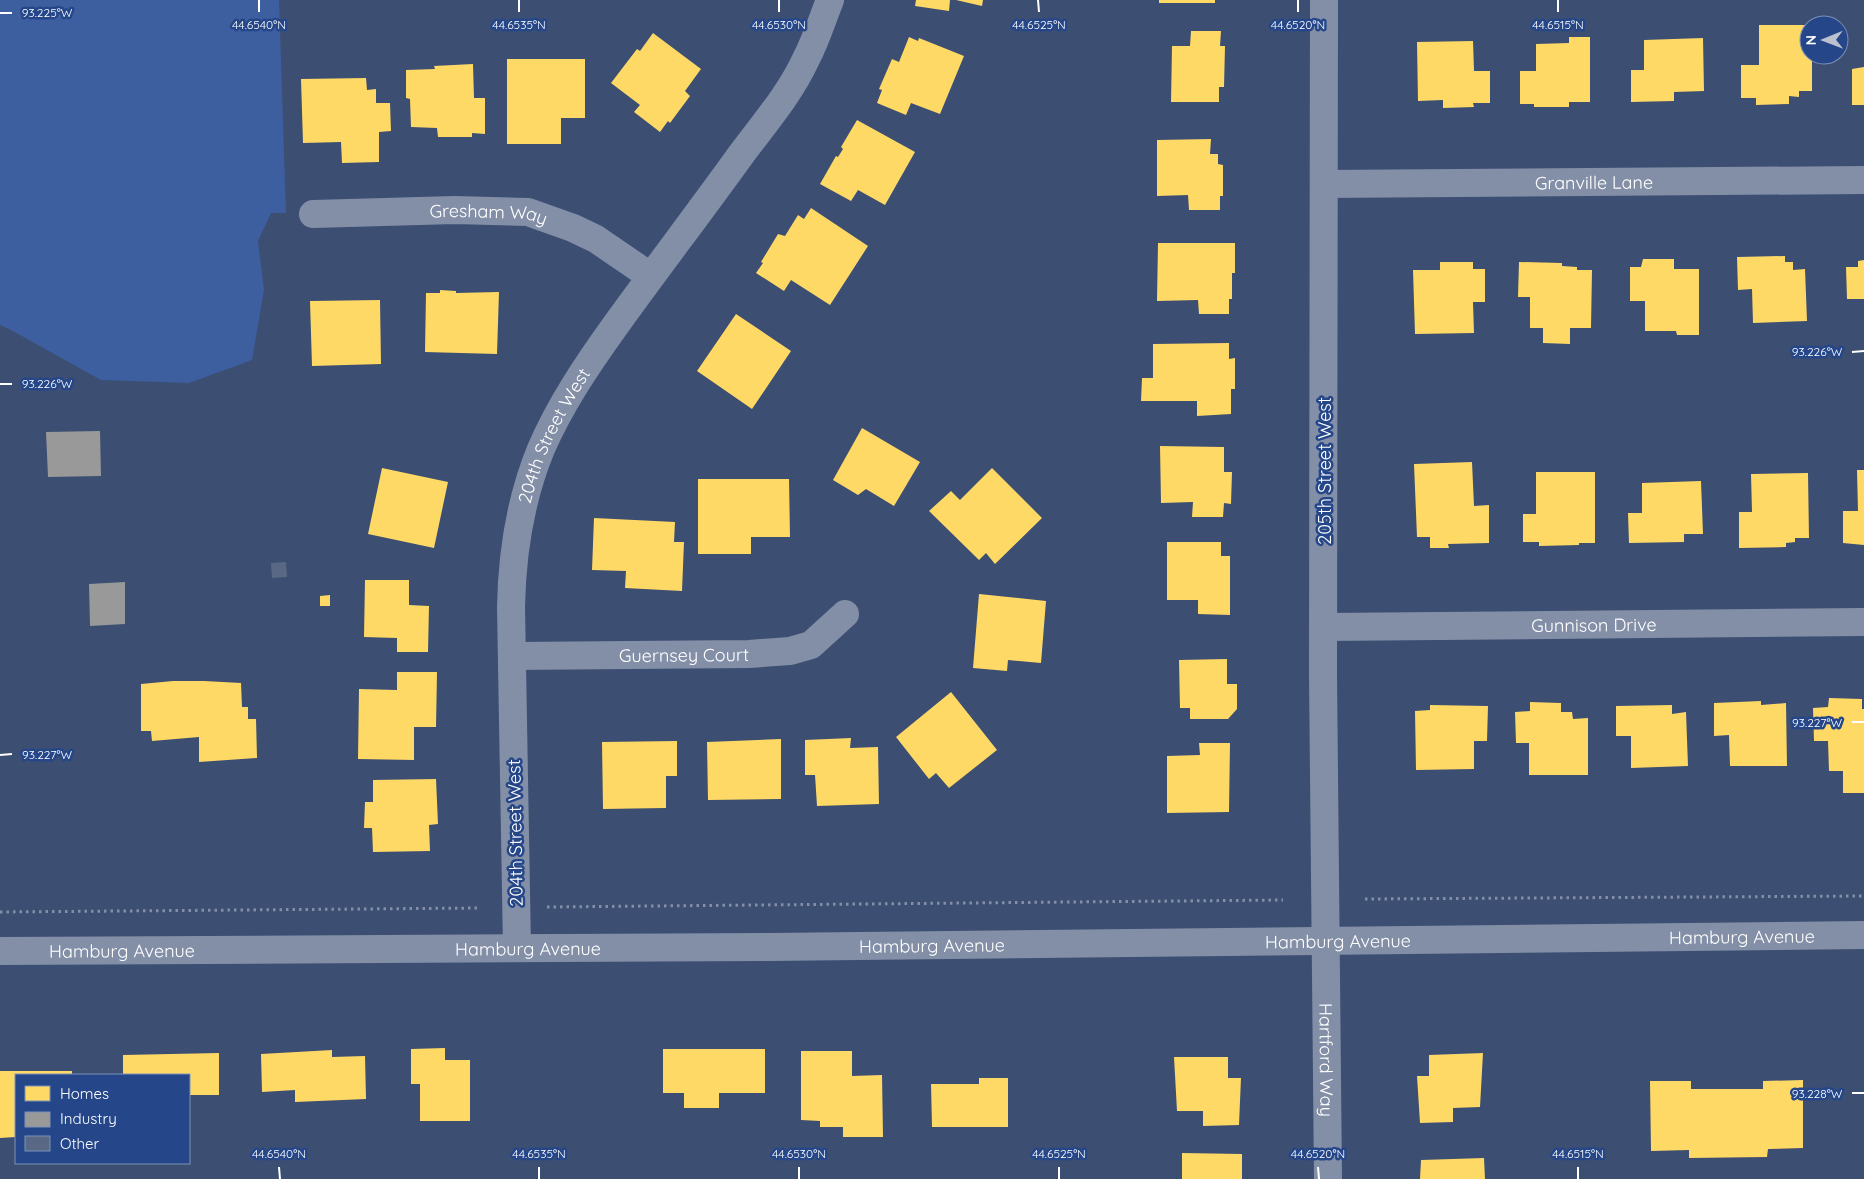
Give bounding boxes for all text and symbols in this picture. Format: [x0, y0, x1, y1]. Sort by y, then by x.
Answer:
text: 93.225°W [22, 5, 73, 20]
north arrow [1799, 15, 1849, 65]
text: 44.6540°N [232, 17, 286, 32]
text: 44.6535°N [492, 17, 546, 32]
text: 44.6530°N [752, 17, 806, 32]
text: 44.6525°N [1012, 17, 1066, 32]
text: 44.6520°N [1271, 17, 1325, 32]
text: 44.6515°N [1532, 17, 1584, 32]
text: N [1802, 35, 1820, 46]
street label: Granville Lane [1535, 170, 1653, 194]
street label: Gresham Way [429, 198, 551, 230]
text: 93.226°W [1792, 344, 1843, 359]
street label: 204th Street West [512, 363, 595, 506]
text: 93.226°W [22, 376, 73, 391]
street label: 205th Street West [1313, 397, 1336, 545]
street label: Gunnison Drive [1531, 612, 1657, 637]
street label: Guernsey Court [619, 643, 749, 667]
text: 93.227°W [1792, 715, 1842, 730]
text: 93.227°W [22, 747, 72, 762]
street label: 204th Street West [502, 759, 528, 907]
street label: Hamburg Avenue [1669, 924, 1815, 949]
street label: Hamburg Avenue [1265, 928, 1411, 953]
street label: Hamburg Avenue [859, 933, 1005, 958]
street label: Hamburg Avenue [455, 936, 601, 960]
street label: Hamburg Avenue [49, 938, 195, 962]
street label: Hartford Way [1315, 1003, 1339, 1117]
legend [15, 1074, 190, 1164]
text: Homes [60, 1084, 109, 1103]
text: 93.228°W [1792, 1086, 1843, 1101]
text: Industry [60, 1109, 117, 1128]
text: Other [60, 1134, 100, 1153]
text: 44.6540°N [252, 1146, 306, 1161]
text: 44.6535°N [512, 1146, 566, 1161]
text: 44.6530°N [772, 1146, 826, 1161]
text: 44.6525°N [1032, 1146, 1086, 1161]
text: 44.6520°N [1291, 1146, 1345, 1161]
text: 44.6515°N [1552, 1146, 1604, 1161]

